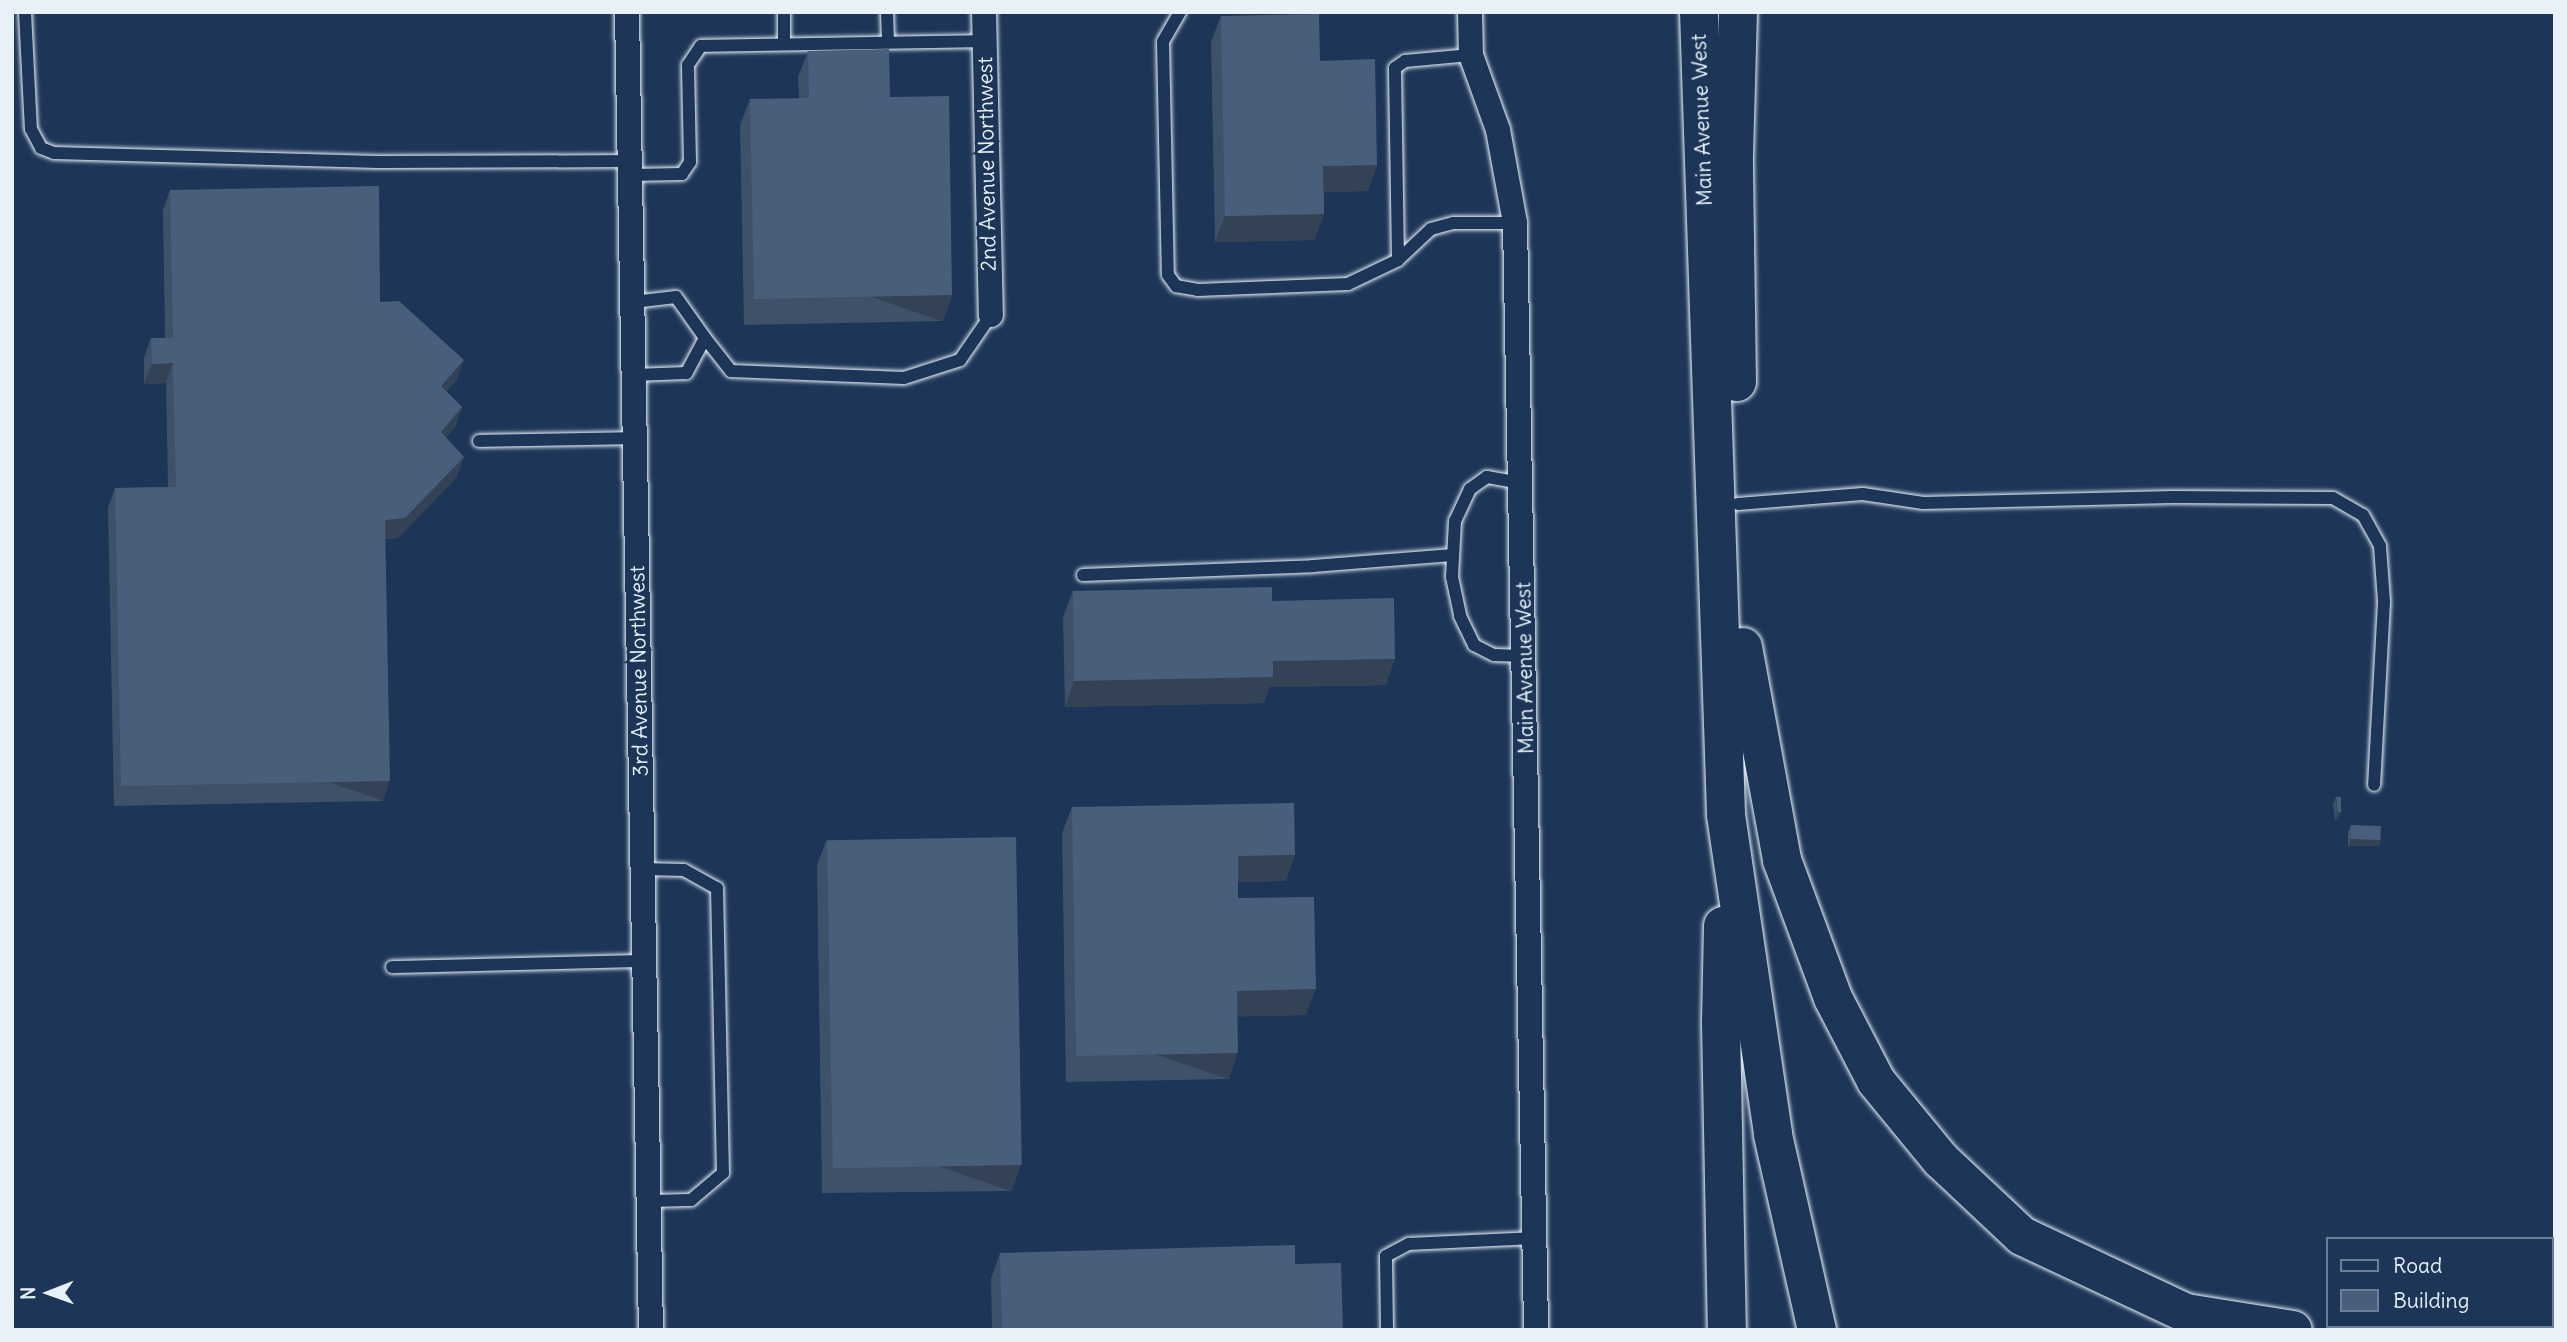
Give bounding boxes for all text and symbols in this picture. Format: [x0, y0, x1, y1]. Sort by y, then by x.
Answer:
street label: Main Avenue West [1686, 33, 1718, 207]
street label: 2nd Avenue Northwest [973, 56, 1001, 272]
street label: 3rd Avenue Northwest [625, 565, 653, 777]
street label: Main Avenue West [1511, 582, 1539, 754]
legend [2326, 1237, 2553, 1328]
text: Road [2393, 1252, 2442, 1279]
north arrow [14, 1258, 84, 1328]
text: N [16, 1287, 40, 1300]
text: Building [2393, 1287, 2469, 1314]

